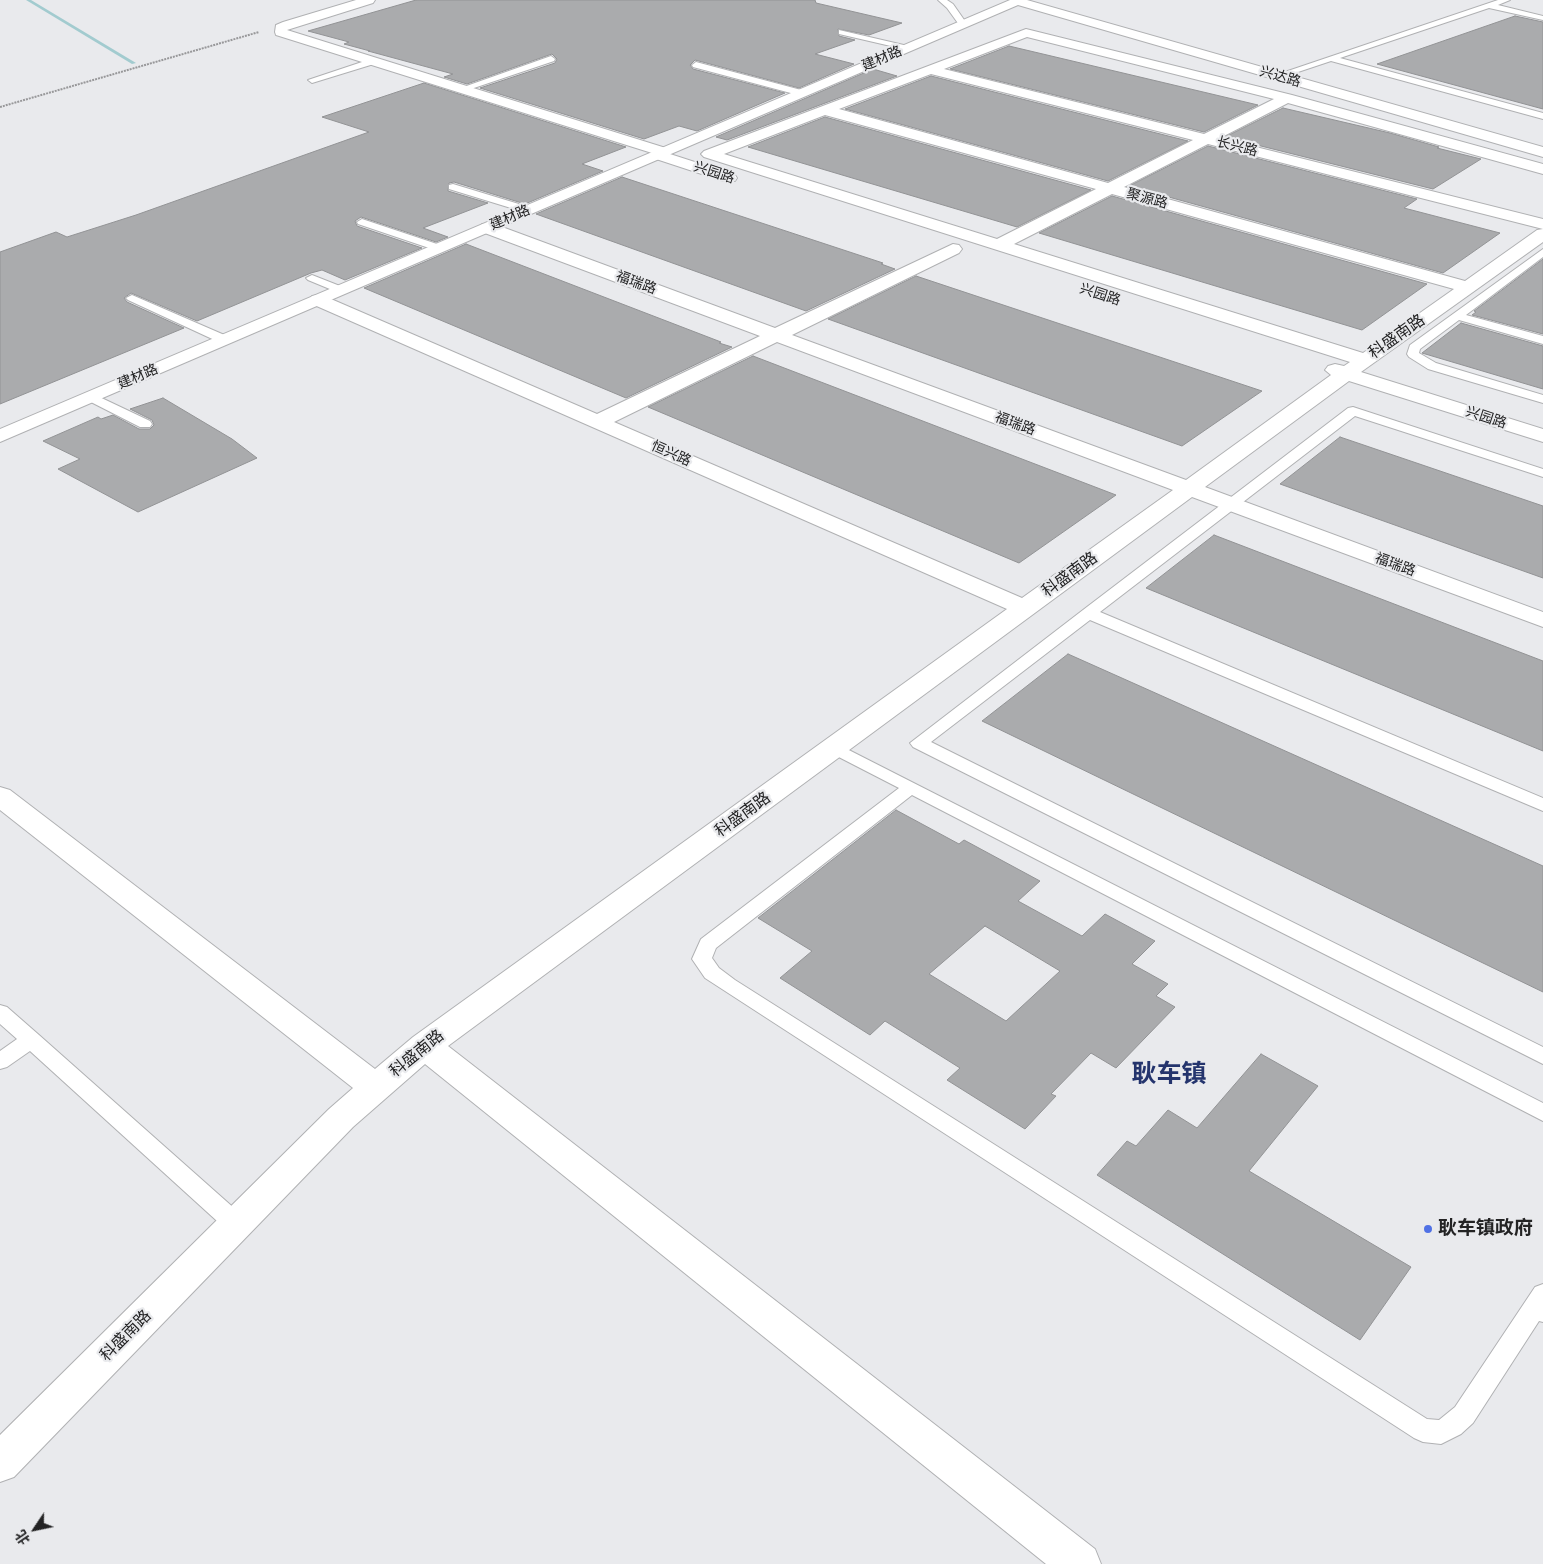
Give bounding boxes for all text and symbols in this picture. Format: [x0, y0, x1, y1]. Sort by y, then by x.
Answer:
street label: 建材路 [859, 43, 905, 75]
street label: 兴达路 [1257, 63, 1303, 91]
street label: 长兴路 [1215, 134, 1259, 160]
street label: 兴园路 [691, 159, 737, 187]
street label: 聚源路 [1125, 185, 1169, 213]
street label: 建材路 [487, 202, 533, 234]
street label: 福瑞路 [613, 268, 659, 298]
street label: 兴园路 [1077, 281, 1123, 309]
street label: 科盛南路 [1365, 311, 1429, 363]
street label: 建材路 [115, 361, 161, 393]
street label: 兴园路 [1463, 404, 1509, 432]
street label: 福瑞路 [992, 409, 1038, 439]
street label: 恒兴路 [648, 438, 694, 470]
street label: 科盛南路 [1038, 548, 1102, 602]
street label: 福瑞路 [1372, 550, 1418, 580]
street label: 科盛南路 [711, 788, 775, 842]
street label: 科盛南路 [386, 1026, 448, 1082]
district label: 耿车镇 [1132, 1060, 1206, 1090]
place label: 耿车镇政府 [1438, 1218, 1533, 1240]
marker: 耿车镇政府 [1422, 1223, 1434, 1235]
street label: 科盛南路 [97, 1307, 155, 1365]
north arrow [10, 1504, 60, 1554]
text: 北 [12, 1527, 33, 1548]

